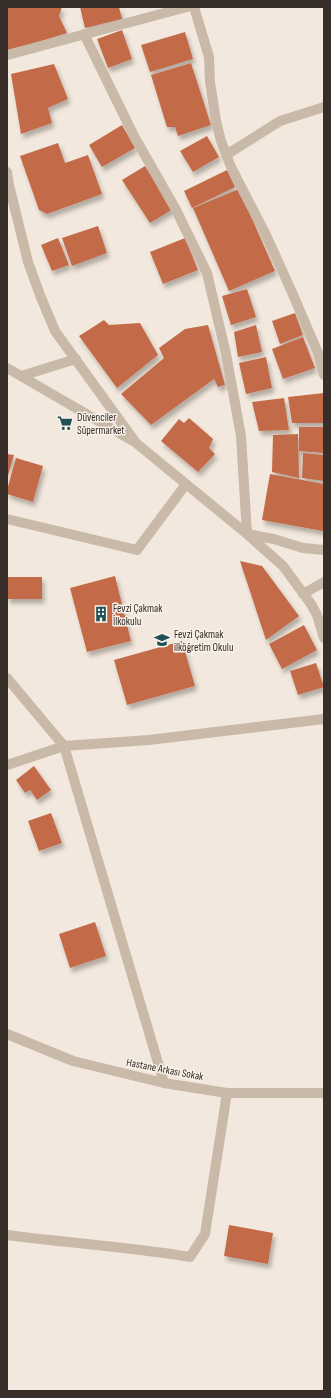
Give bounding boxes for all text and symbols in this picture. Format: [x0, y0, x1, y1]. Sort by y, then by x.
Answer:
place label: Düvenciler Süpermarket [77, 411, 125, 437]
supermarket icon: Düvenciler Süpermarket [56, 414, 74, 432]
place label: Fevzi Çakmak İlkokulu [113, 602, 163, 628]
building icon: Fevzi Çakmak İlkokulu [92, 605, 110, 623]
place label: Fevzi Çakmak ilköğretim Okulu [174, 628, 234, 654]
school or university icon: Fevzi Çakmak ilköğretim Okulu [153, 631, 171, 649]
street label: Hastane Arkası Sokak [125, 1056, 205, 1083]

